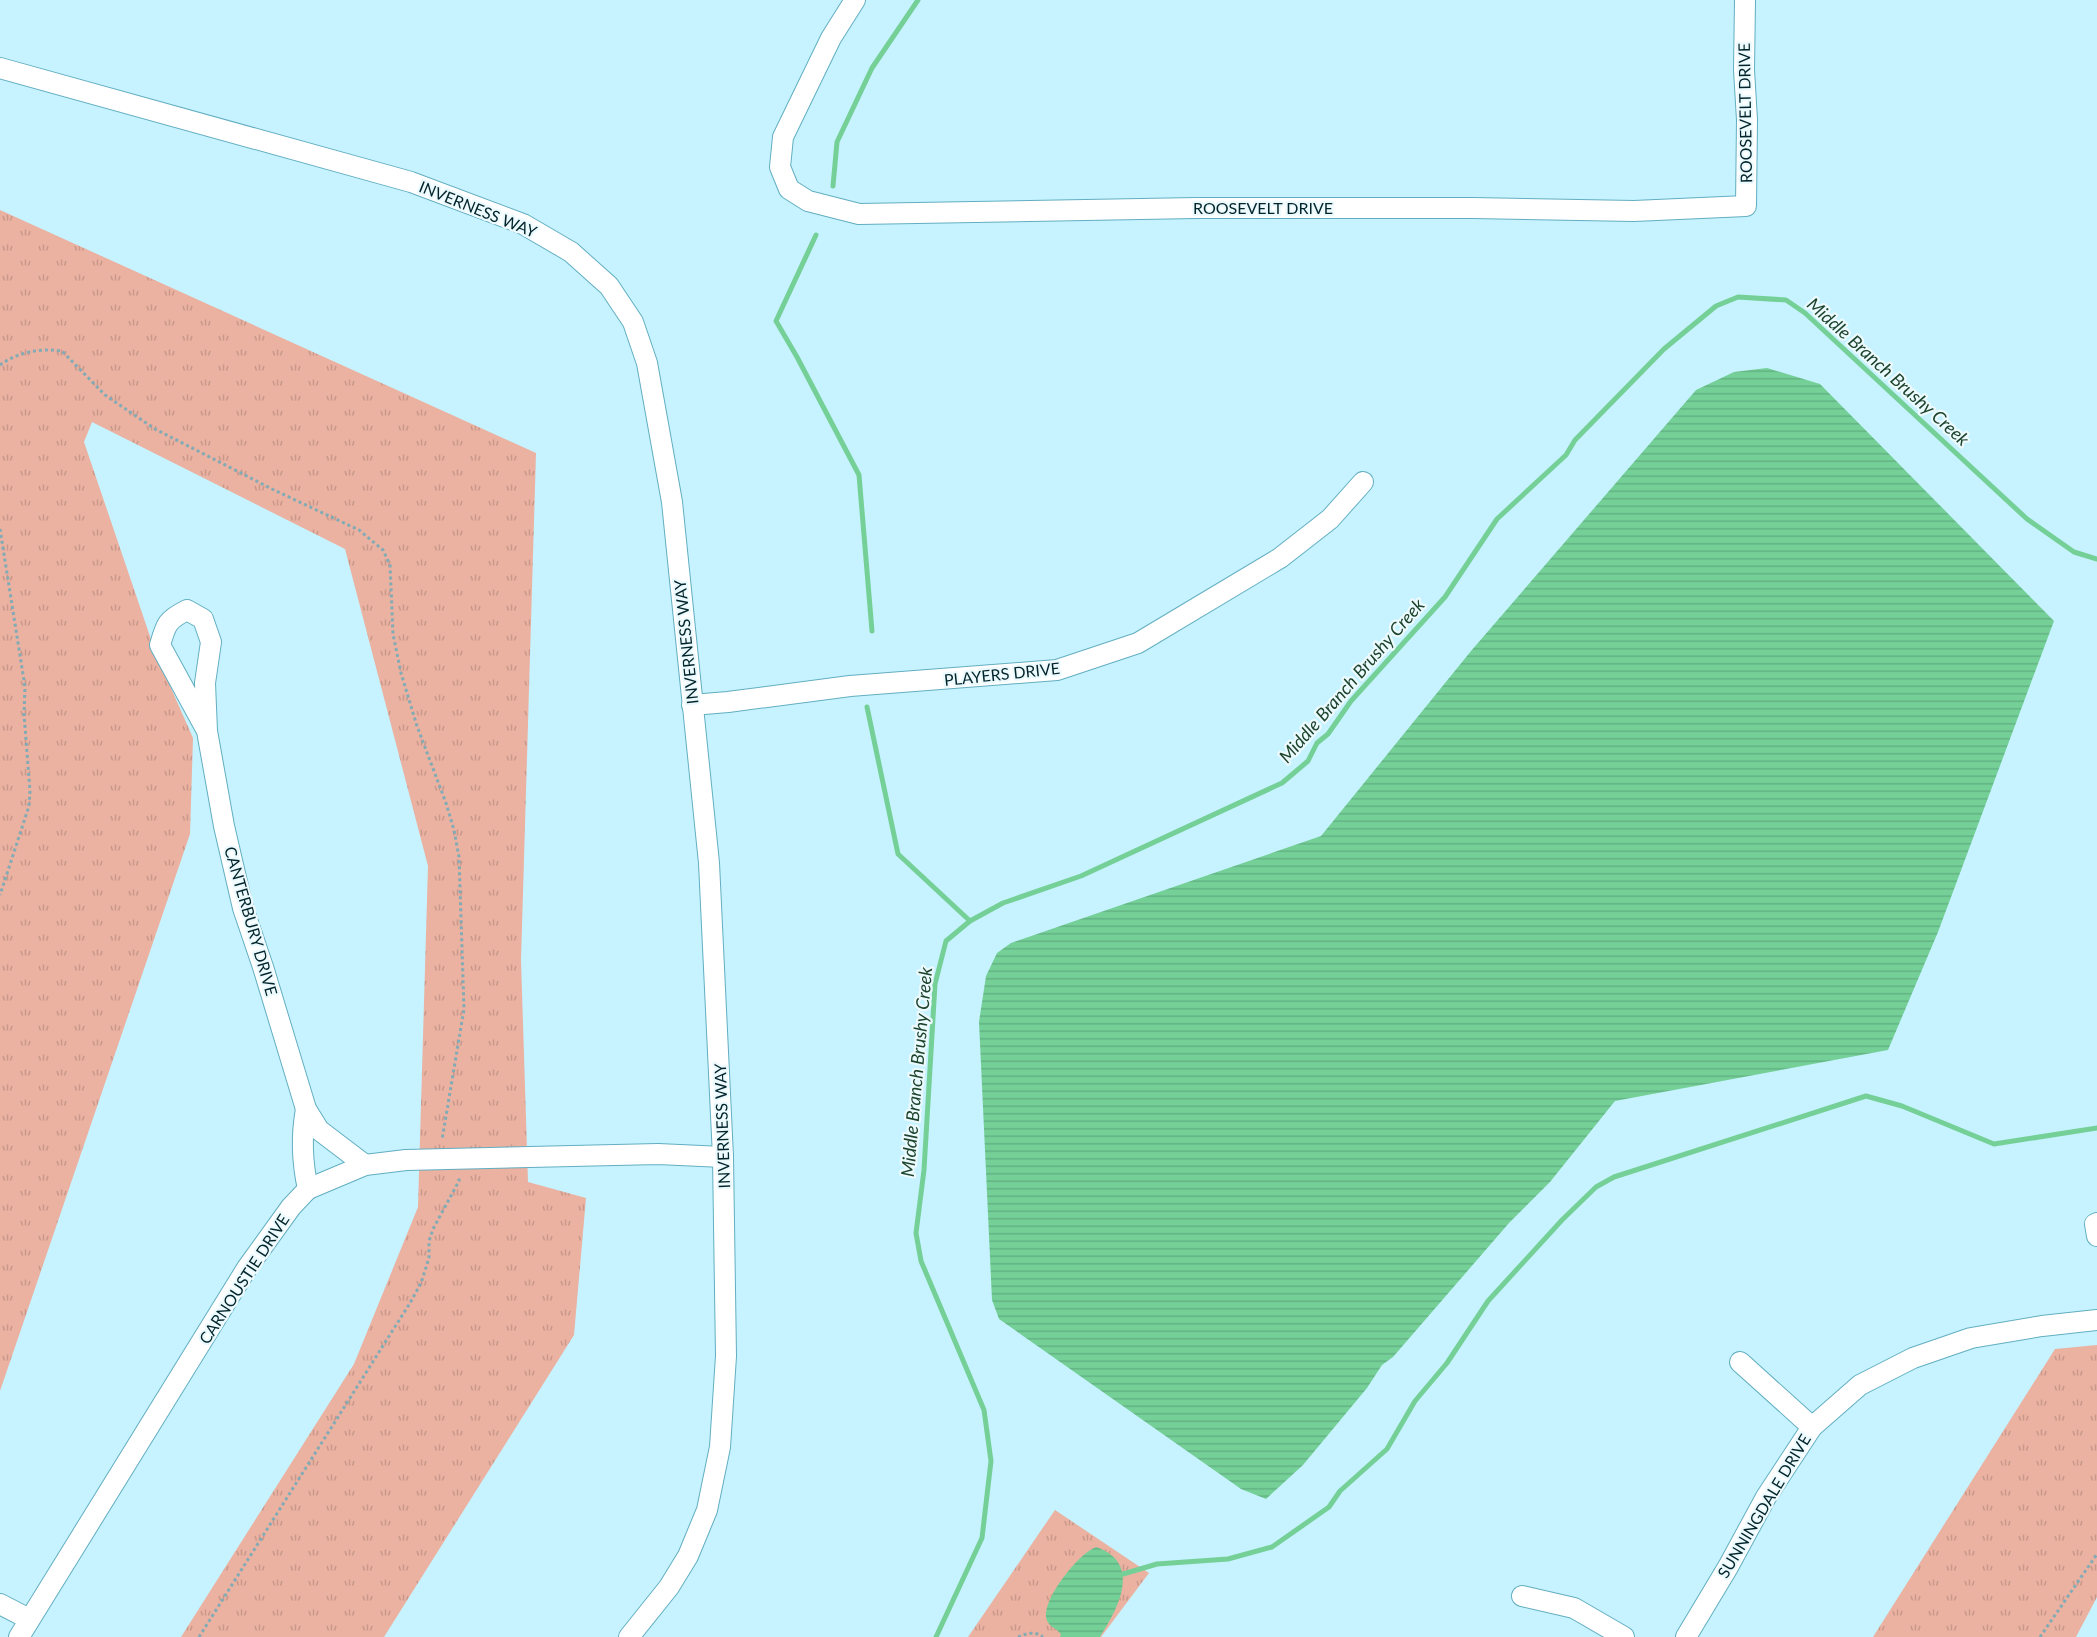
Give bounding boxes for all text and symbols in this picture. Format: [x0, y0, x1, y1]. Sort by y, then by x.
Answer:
street label: ROOSEVELT DRIVE [1734, 43, 1755, 183]
street label: INVERNESS WAY [417, 176, 540, 241]
street label: ROOSEVELT DRIVE [1193, 198, 1333, 217]
water label: Middle Branch Brushy Creek [1803, 293, 1975, 450]
street label: INVERNESS WAY [670, 579, 701, 705]
water label: Middle Branch Brushy Creek [1274, 593, 1429, 767]
street label: PLAYERS DRIVE [943, 658, 1061, 689]
street label: CANTERBURY DRIVE [221, 844, 282, 998]
water label: Middle Branch Brushy Creek [896, 966, 936, 1178]
street label: INVERNESS WAY [710, 1063, 733, 1189]
street label: CARNOUSTIE DRIVE [194, 1210, 293, 1347]
street label: SUNNINGDALE DRIVE [1713, 1430, 1814, 1581]

